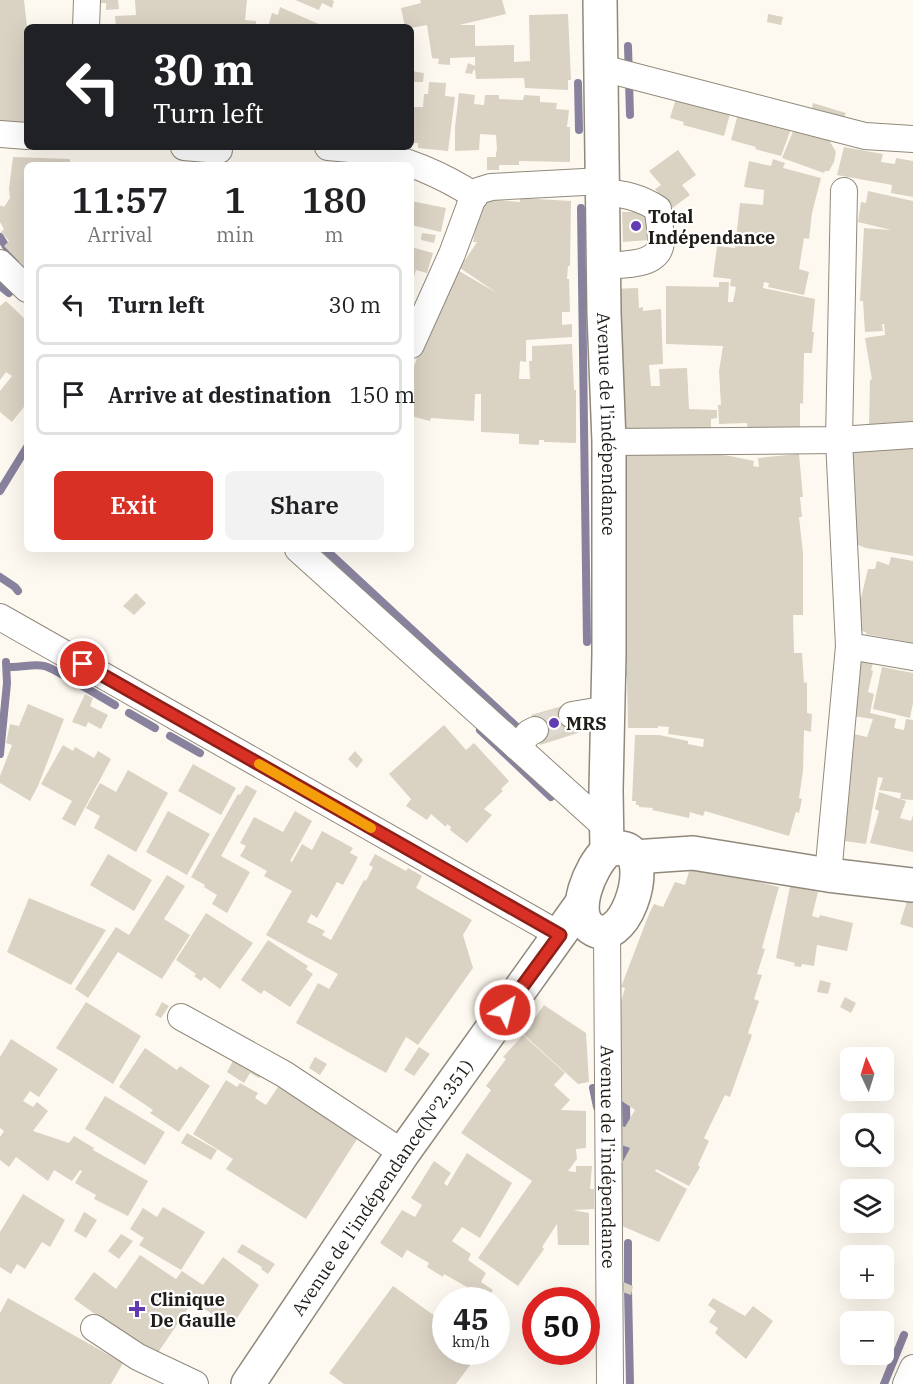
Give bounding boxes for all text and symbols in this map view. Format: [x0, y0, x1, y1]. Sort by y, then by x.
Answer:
text: 30 m [153, 42, 254, 97]
icon: left [54, 48, 132, 126]
text: Turn left [153, 95, 264, 130]
text: 11:57 [71, 176, 169, 223]
text: 1 [224, 176, 246, 223]
text: 180 [302, 176, 367, 223]
place label: Total Indépendance [648, 205, 775, 249]
marker: Total Indépendance [629, 219, 643, 233]
text: Arrival [87, 221, 153, 248]
text: min [216, 221, 254, 248]
text: m [325, 221, 344, 248]
icon: left [57, 288, 90, 321]
text: Turn left [108, 290, 204, 319]
text: 30 m [329, 290, 381, 319]
street label: Avenue de l'indépendance [592, 312, 621, 536]
icon: arrive [57, 378, 90, 411]
text: Arrive at destination [108, 380, 331, 409]
text: 150 m [349, 380, 415, 409]
button: Exit [54, 471, 213, 540]
button: Share [225, 471, 384, 540]
pin [57, 638, 108, 689]
icon: arrive [66, 647, 99, 680]
place label: MRS [566, 712, 607, 735]
marker: MRS [547, 716, 561, 730]
position arrow [473, 978, 537, 1042]
street label: Avenue de l'indépendance [596, 1045, 621, 1269]
north arrow [840, 1047, 894, 1101]
map controls [840, 1047, 894, 1365]
street label: Avenue de l'indépendance(N°2.351) [286, 1055, 478, 1320]
button: search [840, 1113, 894, 1167]
button: layers [840, 1179, 894, 1233]
button: + [840, 1245, 894, 1299]
speed limit sign: 50 [522, 1287, 600, 1365]
place label: Clinique De Gaulle [150, 1288, 236, 1332]
text: 45 [453, 1299, 489, 1338]
marker: Clinique De Gaulle [128, 1300, 146, 1318]
button: − [840, 1311, 894, 1365]
text: km/h [452, 1332, 490, 1351]

